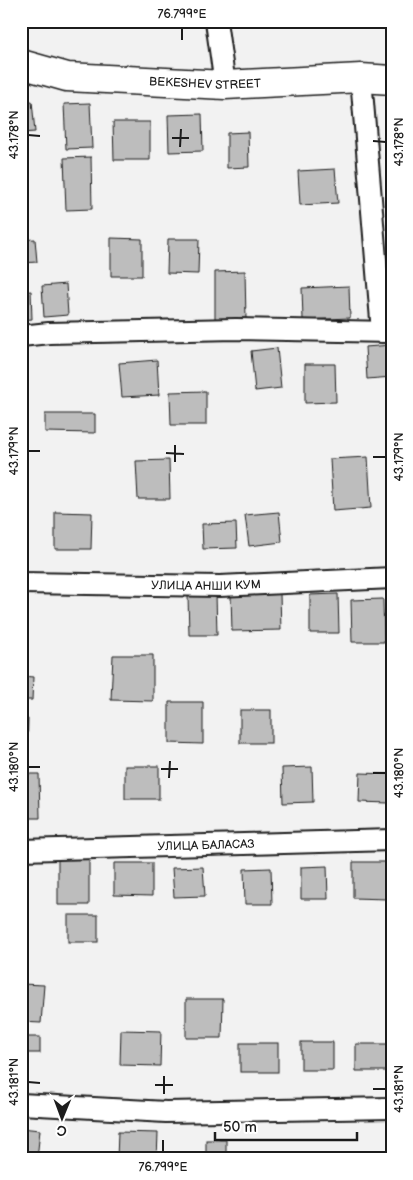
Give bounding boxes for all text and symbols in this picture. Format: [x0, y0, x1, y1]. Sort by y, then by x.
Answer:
text: 76.799°E [158, 7, 206, 22]
street label: BEKESHEV STREET [149, 74, 262, 93]
text: 43.178°N [7, 110, 22, 160]
text: 43.178°N [392, 117, 407, 167]
text: 43.179°N [7, 426, 22, 476]
text: 43.179°N [392, 432, 407, 482]
street label: УЛИЦА АНШИ КУМ [151, 577, 261, 594]
text: 43.180°N [7, 742, 22, 792]
text: 43.180°N [392, 748, 407, 798]
street label: УЛИЦА БАЛАСАЗ [157, 836, 255, 854]
text: 43.181°N [7, 1058, 22, 1106]
text: 43.181°N [392, 1065, 407, 1113]
north arrow [38, 1092, 88, 1142]
scale bar [215, 1110, 358, 1142]
text: 50 m [223, 1118, 257, 1137]
text: С [57, 1122, 67, 1139]
text: 76.799°E [139, 1160, 187, 1175]

